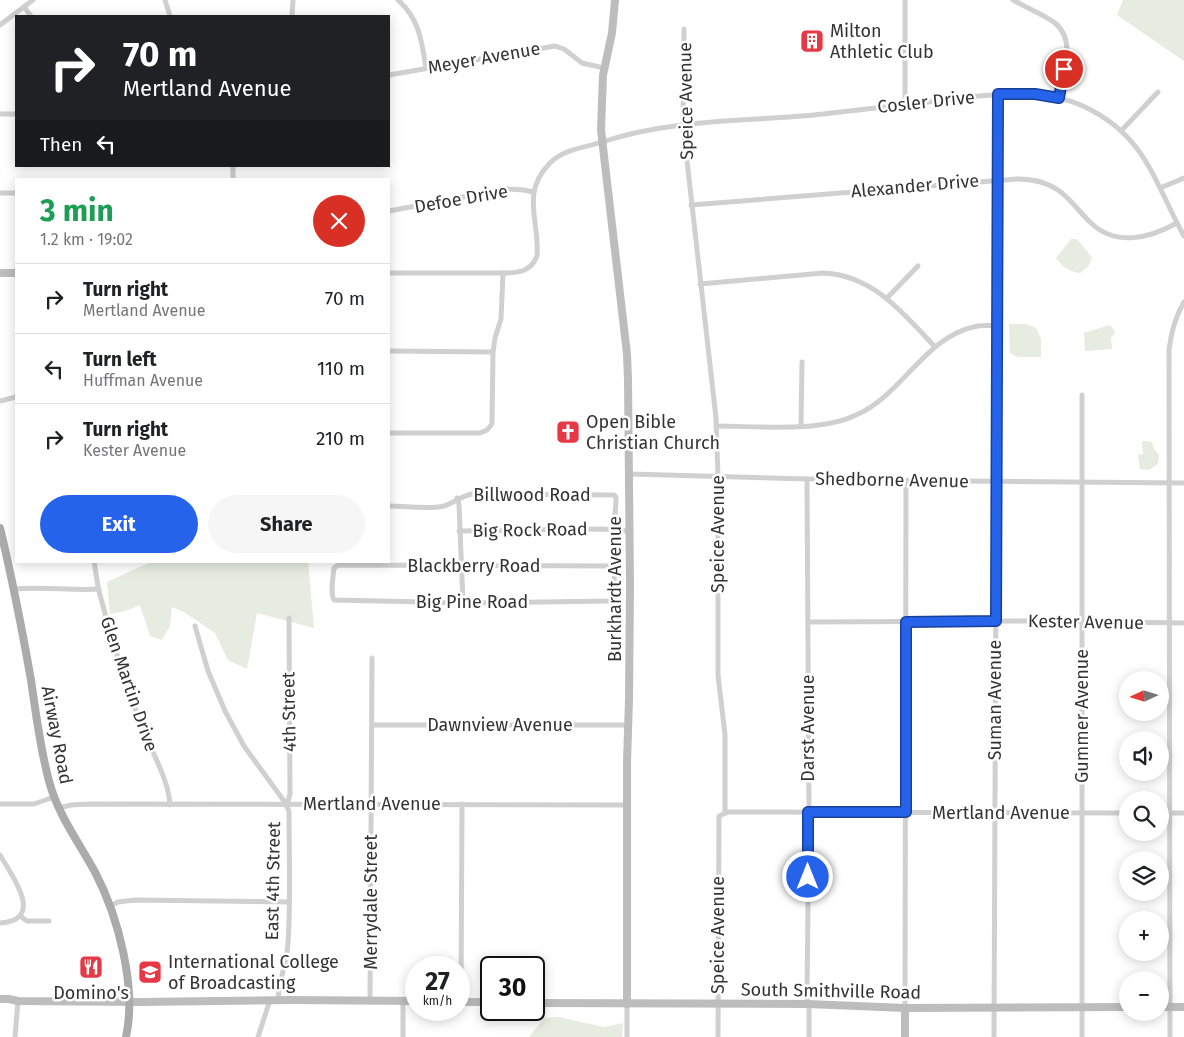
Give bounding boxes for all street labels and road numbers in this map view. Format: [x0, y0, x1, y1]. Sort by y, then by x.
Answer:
street label: Meyer Avenue [426, 37, 542, 79]
street label: Speice Avenue [674, 42, 698, 160]
street label: Cosler Drive [876, 86, 976, 118]
street label: Alexander Drive [850, 169, 980, 203]
street label: Defoe Drive [413, 180, 509, 218]
street label: Shedborne Avenue [815, 468, 969, 492]
street label: Speice Avenue [707, 475, 729, 593]
street label: Billwood Road [473, 484, 591, 506]
street label: Burkhardt Avenue [604, 516, 626, 662]
street label: Big Rock Road [472, 518, 588, 542]
street label: Blackberry Road [407, 555, 541, 577]
street label: Big Pine Road [416, 591, 528, 613]
street label: Kester Avenue [1028, 610, 1144, 634]
street label: Glen Martin Drive [96, 614, 162, 754]
street label: Suman Avenue [984, 640, 1006, 760]
street label: Gummer Avenue [1071, 649, 1093, 783]
street label: 4th Street [277, 671, 301, 752]
street label: Darst Avenue [797, 674, 819, 782]
street label: Airway Road [37, 684, 77, 786]
street label: Dawnview Avenue [427, 714, 573, 736]
street label: Mertland Avenue [303, 793, 441, 815]
street label: Mertland Avenue [932, 802, 1070, 824]
street label: East 4th Street [261, 821, 285, 941]
street label: Merrydale Street [360, 834, 382, 970]
street label: Speice Avenue [707, 876, 729, 994]
street label: South Smithville Road [741, 978, 921, 1004]

